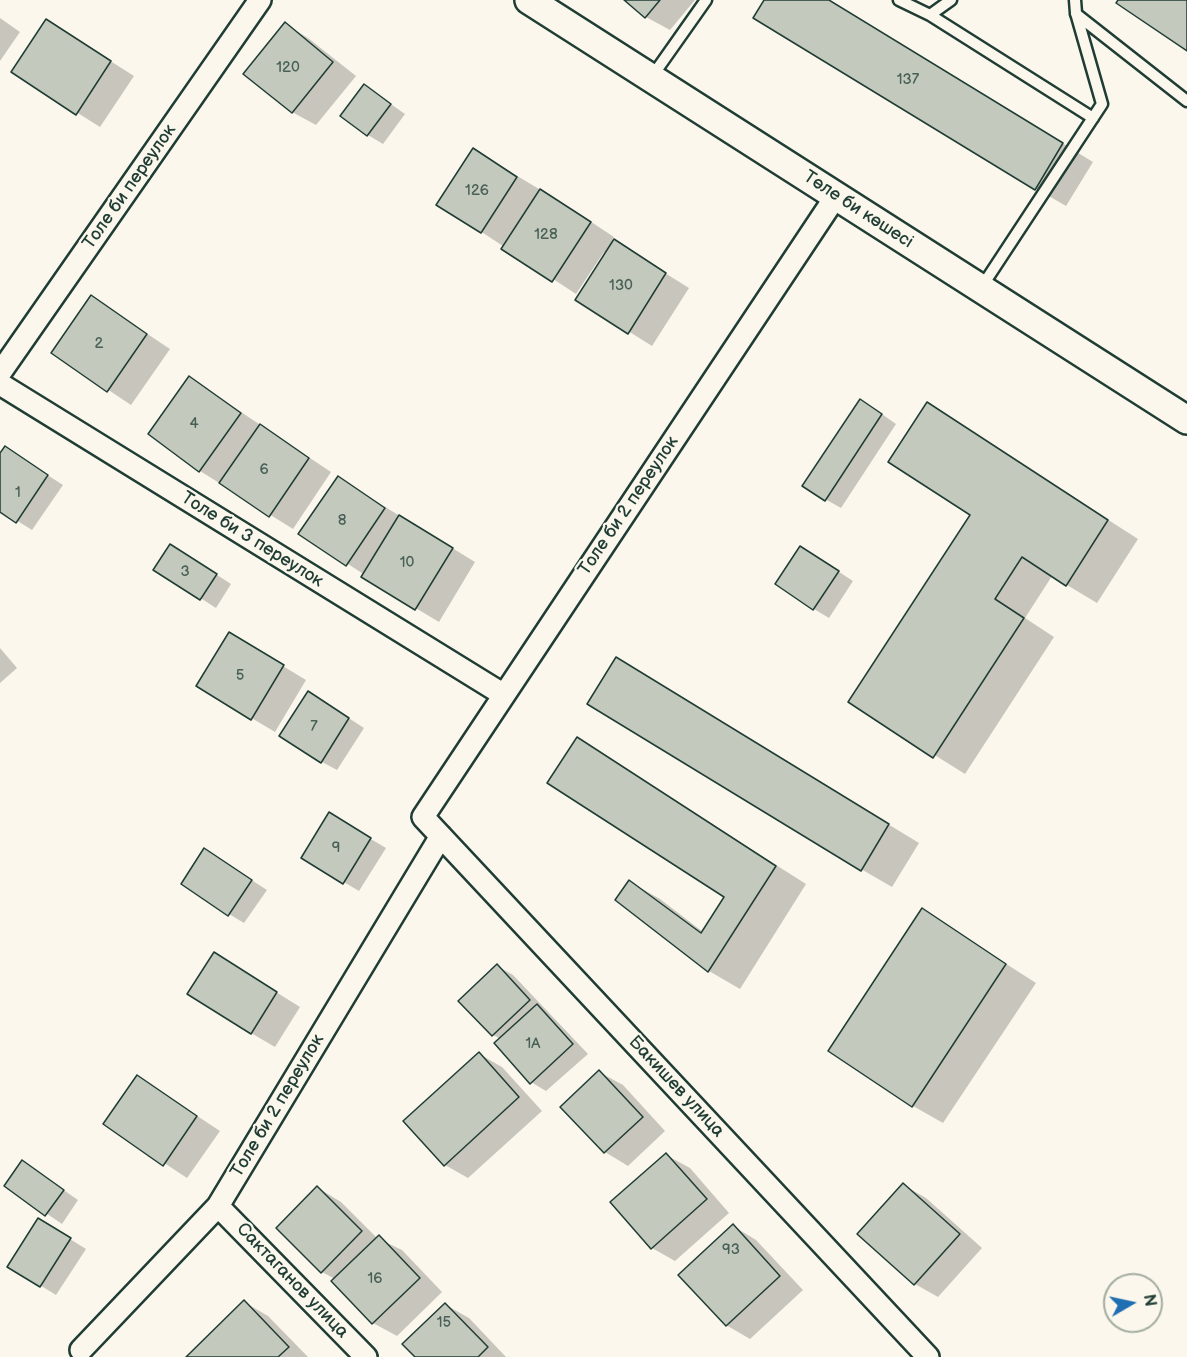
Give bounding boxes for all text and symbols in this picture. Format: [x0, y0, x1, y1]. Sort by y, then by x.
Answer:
house number: 120 [276, 59, 300, 77]
house number: 137 [897, 71, 919, 89]
street label: Толе би переулок [79, 120, 181, 254]
street label: Төле би көшесі [799, 166, 917, 254]
house number: 126 [465, 182, 489, 200]
house number: 128 [534, 226, 558, 244]
house number: 130 [609, 277, 633, 295]
house number: 2 [95, 335, 103, 353]
house number: 4 [189, 415, 199, 433]
street label: Толе би 2 переулок [574, 432, 684, 580]
house number: 6 [259, 461, 269, 479]
house number: 1 [15, 484, 21, 502]
street label: Толе би 3 переулок [177, 487, 327, 593]
house number: 8 [338, 512, 346, 530]
house number: 10 [400, 554, 414, 572]
house number: 3 [180, 563, 190, 581]
house number: 5 [236, 667, 244, 685]
house number: 7 [310, 718, 318, 736]
house number: 9 [332, 839, 340, 857]
street label: Толе би 2 переулок [227, 1031, 329, 1181]
street label: Бакишев улица [624, 1032, 728, 1142]
house number: 1А [526, 1035, 540, 1053]
street label: Сактаганов улица [231, 1219, 353, 1343]
house number: 93 [722, 1241, 740, 1259]
house number: 16 [368, 1270, 382, 1288]
north arrow [1103, 1273, 1163, 1333]
text: N [1139, 1293, 1160, 1308]
house number: 15 [437, 1314, 451, 1332]

